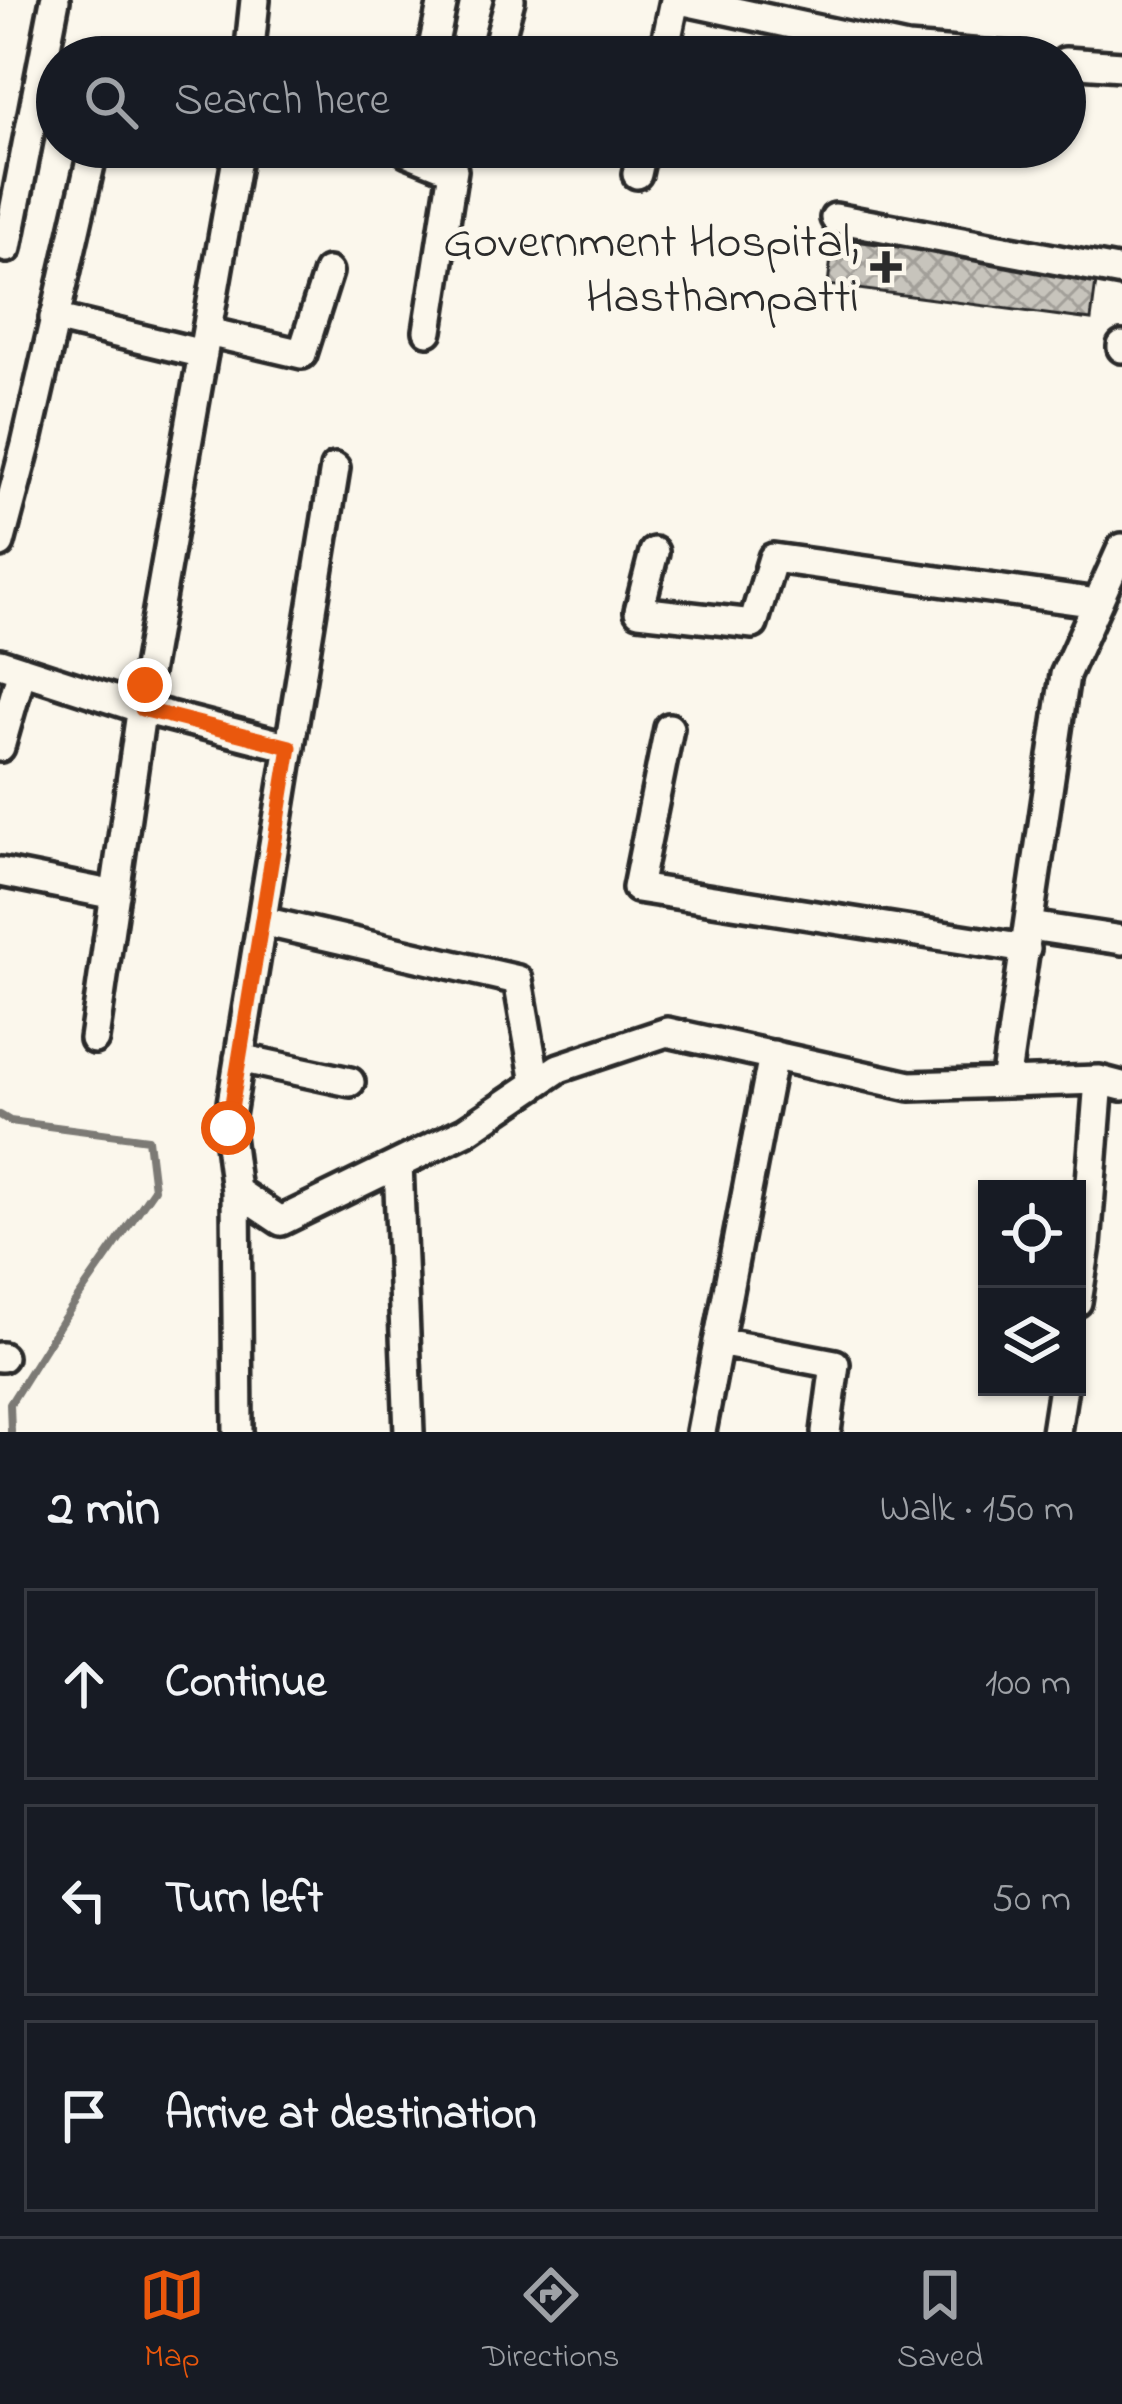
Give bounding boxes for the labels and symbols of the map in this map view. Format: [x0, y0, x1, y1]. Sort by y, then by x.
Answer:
place label: Government Hospital, Hasthampatti [443, 209, 859, 334]
marker: Government Hospital, Hasthampatti [870, 251, 902, 283]
route end [118, 658, 172, 712]
route start [201, 1101, 255, 1155]

